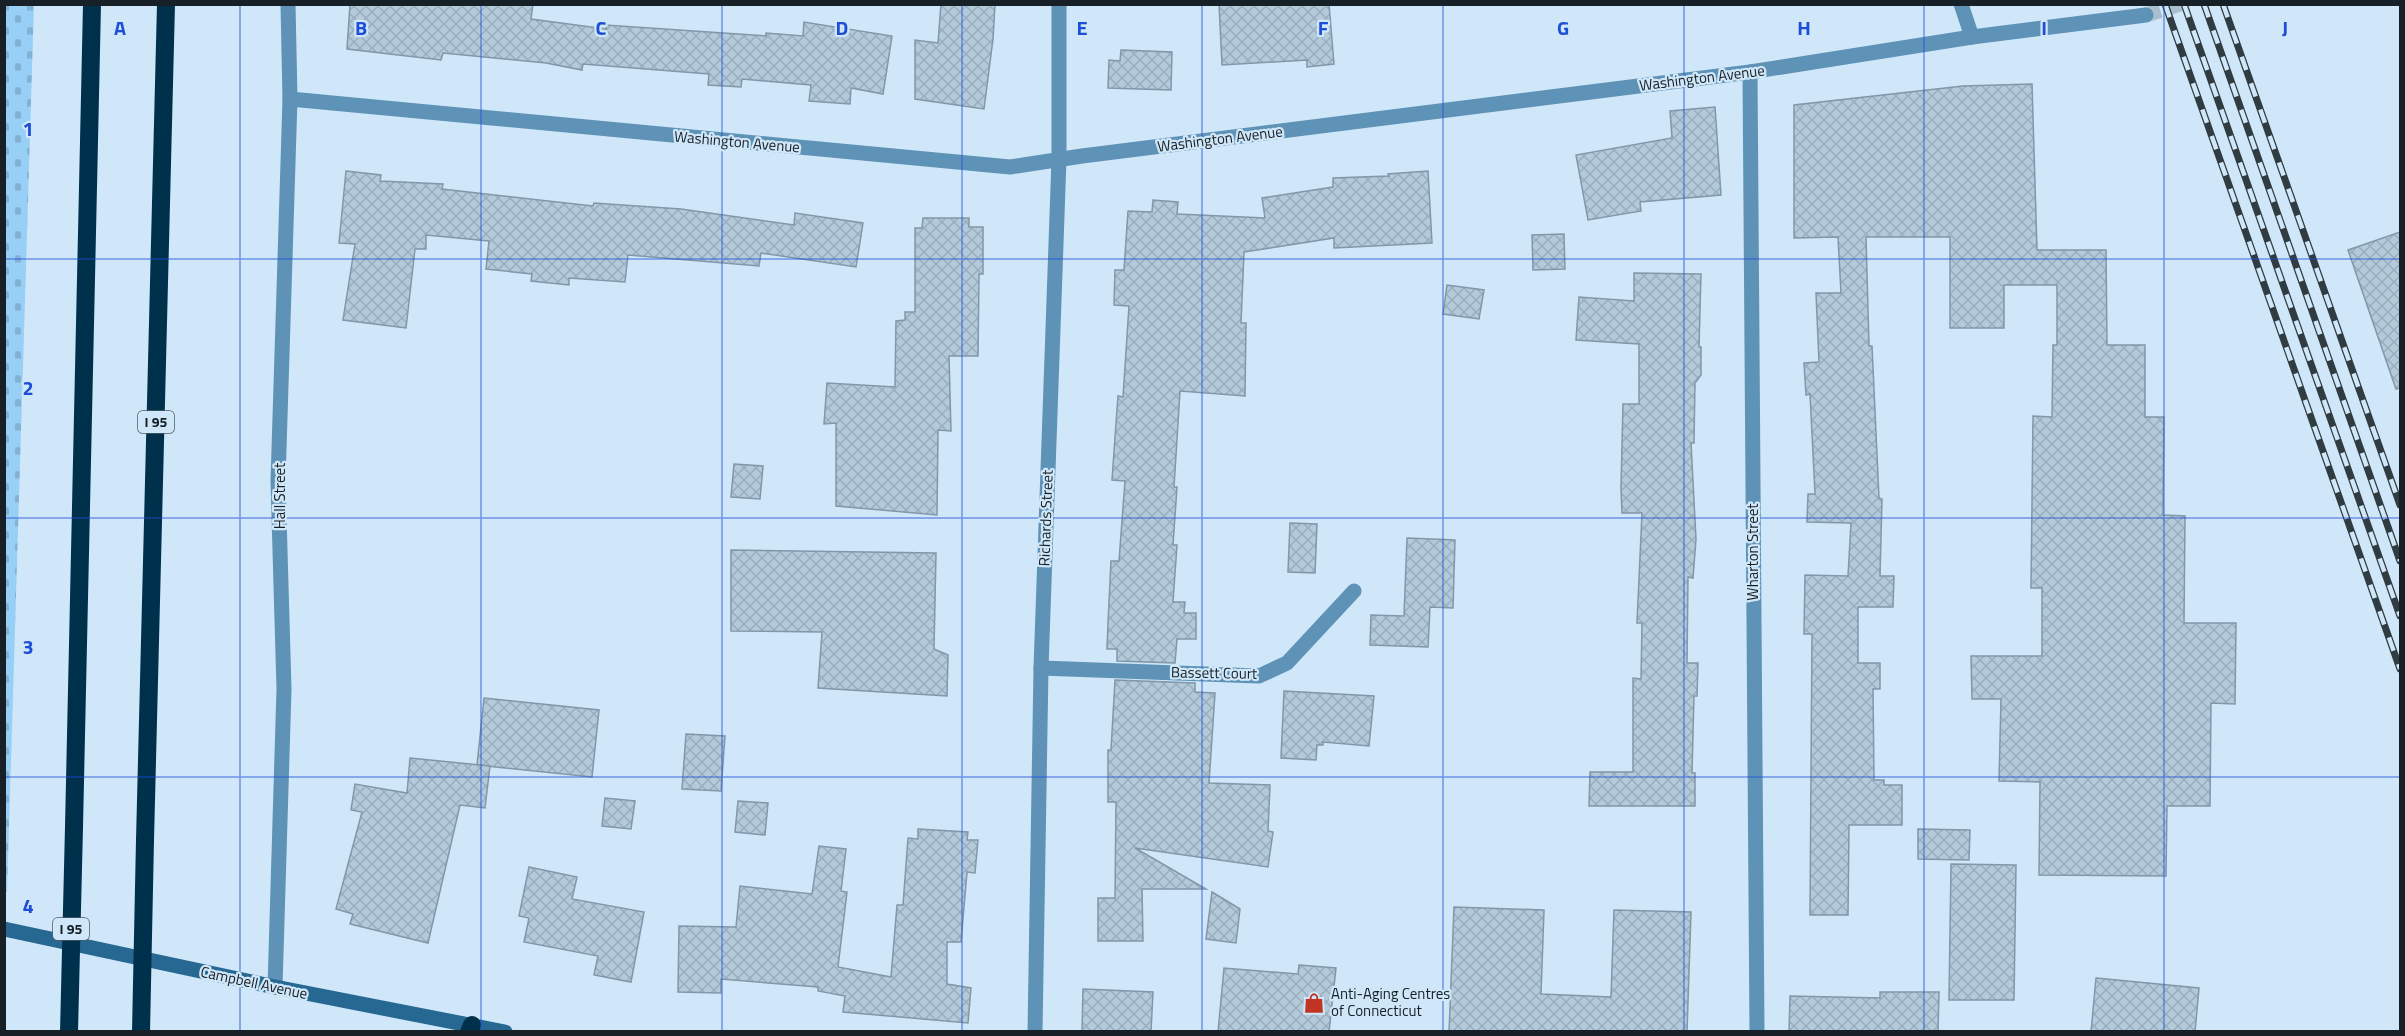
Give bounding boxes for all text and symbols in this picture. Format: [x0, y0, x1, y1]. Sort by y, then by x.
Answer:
text: A [114, 12, 126, 43]
text: B [355, 12, 367, 43]
text: C [596, 12, 607, 43]
text: D [836, 12, 848, 43]
text: E [1076, 12, 1088, 43]
text: F [1318, 12, 1329, 43]
text: G [1557, 12, 1569, 43]
text: H [1797, 12, 1811, 43]
text: I [2041, 12, 2047, 43]
text: J [2282, 12, 2288, 43]
street label: Washington Avenue [1638, 58, 1766, 97]
text: 1 [22, 113, 34, 144]
street label: Washington Avenue [1156, 119, 1284, 158]
street label: Washington Avenue [673, 125, 801, 158]
text: 2 [22, 372, 34, 403]
road number: I 95 [138, 411, 174, 433]
street label: Hall Street [268, 462, 291, 529]
street label: Richards Street [1032, 469, 1059, 567]
street label: Wharton Street [1741, 503, 1764, 601]
text: 3 [22, 631, 34, 662]
street label: Bassett Court [1171, 660, 1258, 685]
text: 4 [22, 890, 34, 921]
road number: I 95 [53, 918, 89, 940]
street label: Campbell Avenue [199, 960, 310, 1005]
place label: Anti-Aging Centres of Connecticut [1331, 982, 1450, 1022]
shop icon: Anti-Aging Centres of Connecticut [1302, 991, 1326, 1015]

